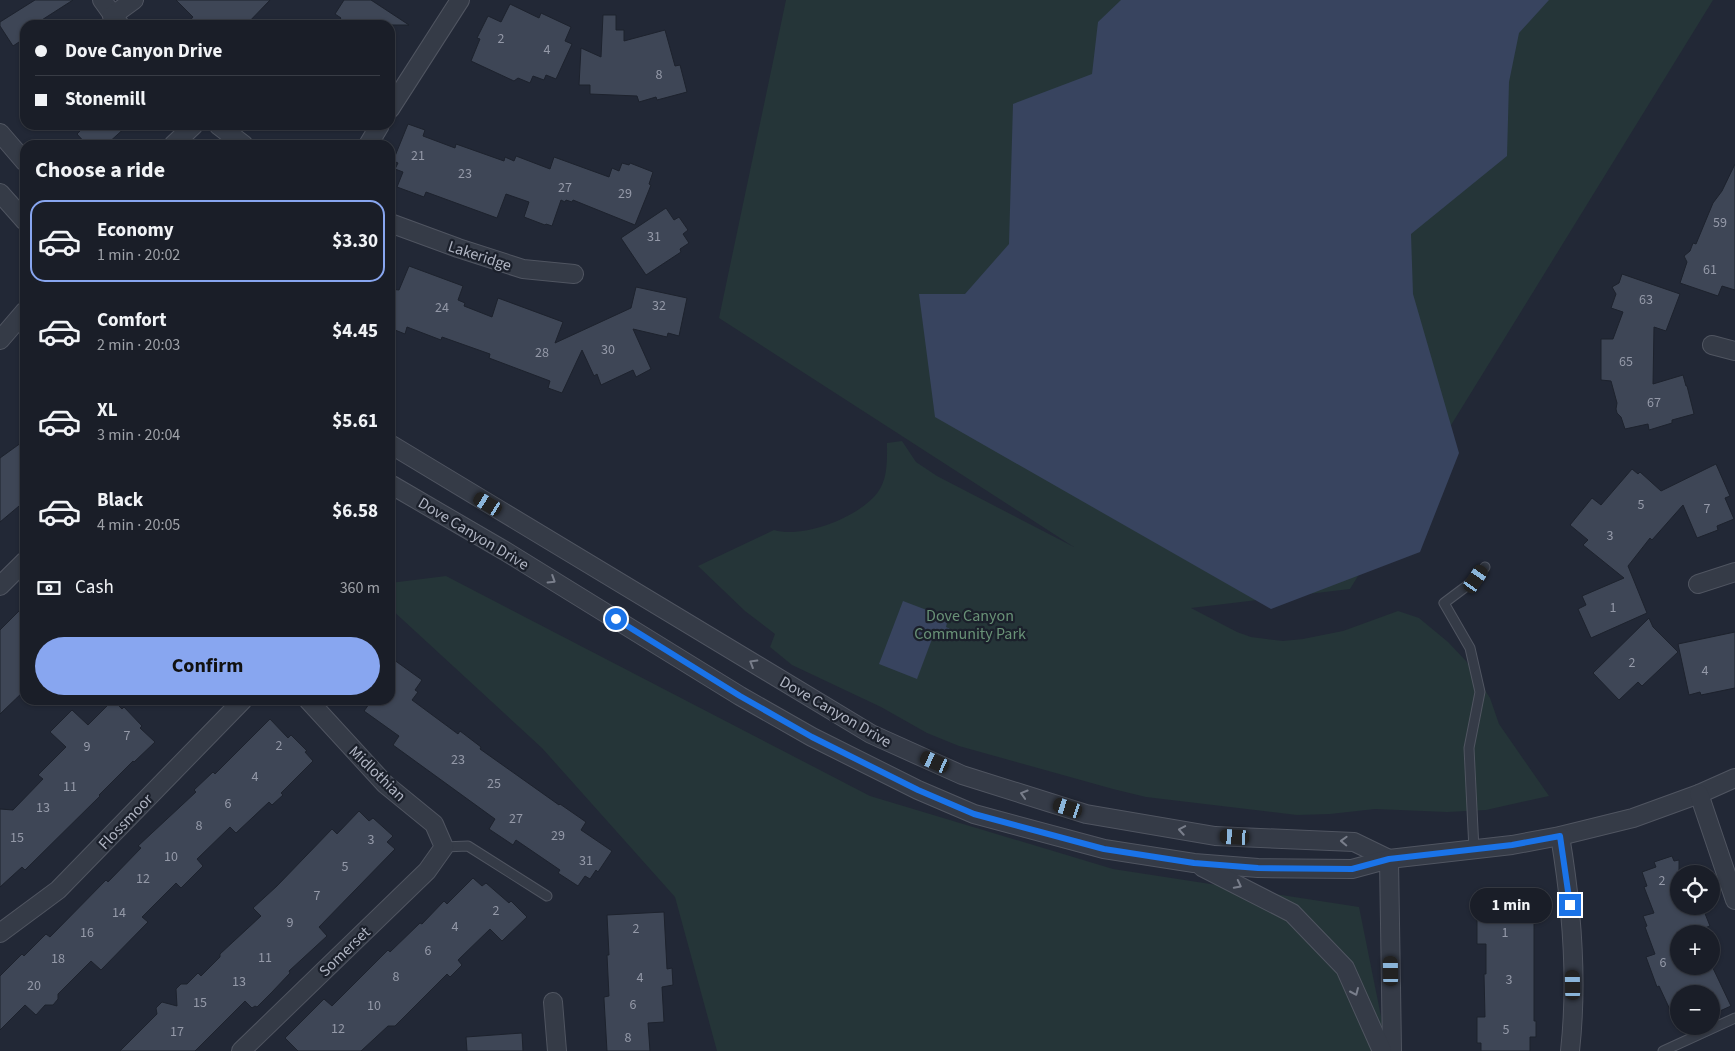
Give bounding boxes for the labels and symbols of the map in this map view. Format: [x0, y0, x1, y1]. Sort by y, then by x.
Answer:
house number: 2 [498, 29, 505, 49]
house number: 4 [544, 40, 551, 60]
house number: 8 [656, 65, 663, 85]
house number: 21 [411, 146, 425, 166]
house number: 23 [458, 164, 472, 184]
house number: 27 [558, 178, 572, 198]
house number: 29 [618, 184, 632, 204]
house number: 59 [1713, 213, 1727, 233]
house number: 31 [647, 227, 661, 247]
street label: Lakeridge [445, 235, 514, 277]
house number: 61 [1703, 260, 1717, 280]
house number: 63 [1639, 290, 1653, 310]
house number: 32 [652, 296, 666, 316]
house number: 24 [435, 298, 449, 318]
house number: 30 [601, 340, 615, 360]
house number: 28 [535, 343, 549, 363]
house number: 65 [1619, 352, 1633, 372]
house number: 67 [1647, 393, 1661, 413]
car [471, 490, 504, 518]
street label: Dove Canyon Drive [414, 492, 533, 576]
house number: 5 [1638, 495, 1645, 515]
house number: 7 [1704, 499, 1711, 519]
house number: 3 [1607, 526, 1614, 546]
car [1461, 562, 1490, 596]
one-way arrow [547, 573, 556, 583]
house number: 1 [1610, 598, 1617, 618]
park label: Dove Canyon Community Park [914, 605, 1026, 645]
route start [605, 608, 627, 630]
house number: 2 [1629, 653, 1636, 673]
one-way arrow [750, 659, 759, 669]
house number: 4 [1702, 661, 1709, 681]
street label: Dove Canyon Drive [776, 671, 895, 753]
house number: 7 [124, 726, 131, 746]
house number: 2 [276, 736, 283, 756]
house number: 9 [84, 737, 91, 757]
street label: Midlothian [344, 741, 411, 807]
car [918, 749, 951, 775]
house number: 23 [451, 750, 465, 770]
house number: 4 [252, 767, 259, 787]
house number: 25 [487, 774, 501, 794]
house number: 11 [63, 777, 77, 797]
street label: Flossmoor [93, 788, 158, 855]
one-way arrow [1020, 790, 1029, 800]
house number: 6 [225, 794, 232, 814]
car [1051, 796, 1084, 820]
house number: 13 [36, 798, 50, 818]
house number: 27 [509, 809, 523, 829]
house number: 8 [196, 816, 203, 836]
house number: 29 [551, 826, 565, 846]
one-way arrow [1178, 826, 1187, 836]
house number: 15 [10, 828, 24, 848]
car [1219, 829, 1250, 845]
house number: 3 [368, 830, 375, 850]
one-way arrow [1340, 836, 1348, 847]
house number: 10 [164, 847, 178, 867]
house number: 31 [579, 851, 593, 871]
house number: 5 [342, 857, 349, 877]
house number: 12 [136, 869, 150, 889]
house number: 2 [1659, 871, 1666, 891]
one-way arrow [1233, 879, 1242, 889]
house number: 7 [314, 886, 321, 906]
callout: 1 min [1470, 888, 1552, 922]
route end [1559, 894, 1581, 916]
house number: 2 [493, 901, 500, 921]
house number: 14 [112, 903, 126, 923]
house number: 9 [287, 913, 294, 933]
house number: 4 [452, 917, 459, 937]
house number: 2 [633, 919, 640, 939]
street label: Somerset [314, 921, 376, 982]
house number: 16 [80, 923, 94, 943]
house number: 1 [1502, 923, 1509, 943]
house number: 6 [425, 941, 432, 961]
house number: 11 [258, 948, 272, 968]
house number: 18 [51, 949, 65, 969]
house number: 6 [1660, 953, 1667, 973]
car [1383, 956, 1398, 986]
house number: 8 [393, 967, 400, 987]
house number: 4 [637, 968, 644, 988]
house number: 3 [1506, 970, 1513, 990]
car [1565, 970, 1580, 1000]
house number: 13 [232, 972, 246, 992]
house number: 20 [27, 976, 41, 996]
one-way arrow [1349, 987, 1359, 995]
house number: 15 [193, 993, 207, 1013]
house number: 6 [630, 995, 637, 1015]
house number: 10 [367, 996, 381, 1016]
house number: 12 [331, 1019, 345, 1039]
house number: 5 [1503, 1020, 1510, 1040]
house number: 17 [170, 1022, 184, 1042]
house number: 8 [625, 1028, 632, 1048]

